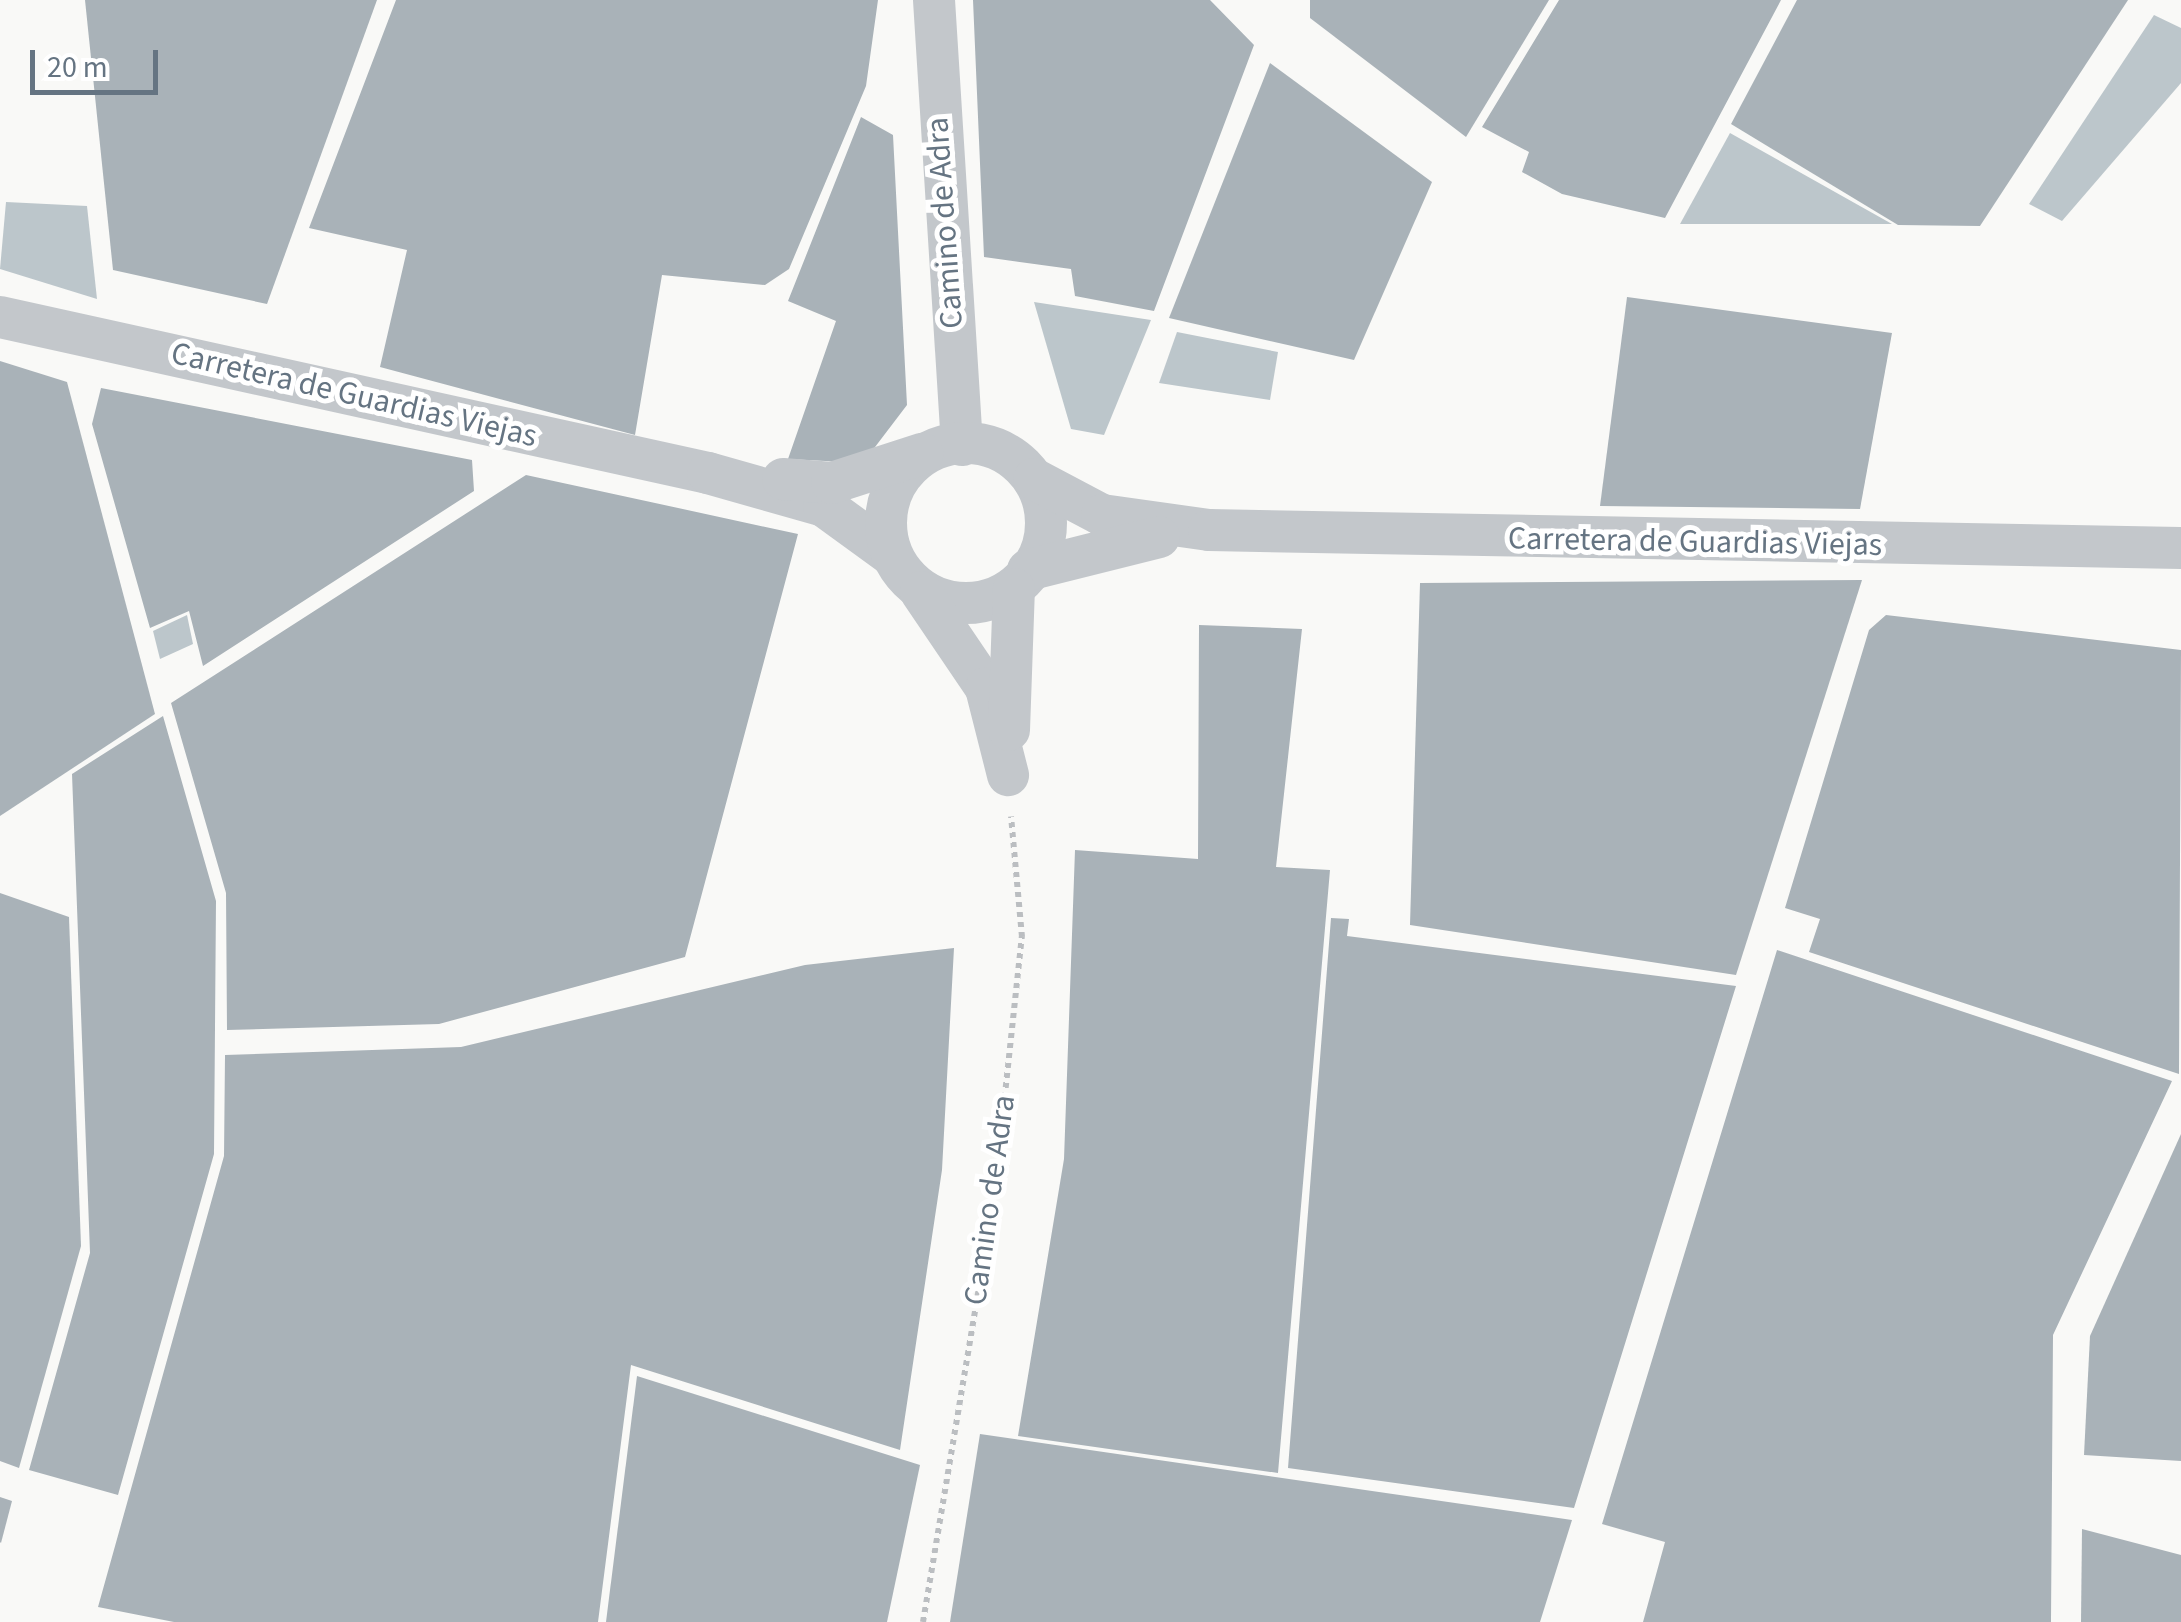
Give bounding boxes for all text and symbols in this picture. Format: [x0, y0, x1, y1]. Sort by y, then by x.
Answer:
scale bar [35, 30, 162, 92]
text: 20 m [47, 46, 108, 89]
street label: Camino de Adra [918, 116, 972, 330]
street label: Carretera de Guardias Viejas [167, 334, 541, 456]
street label: Carretera de Guardias Viejas [1508, 520, 1882, 564]
street label: Camino de Adra [956, 1093, 1024, 1307]

